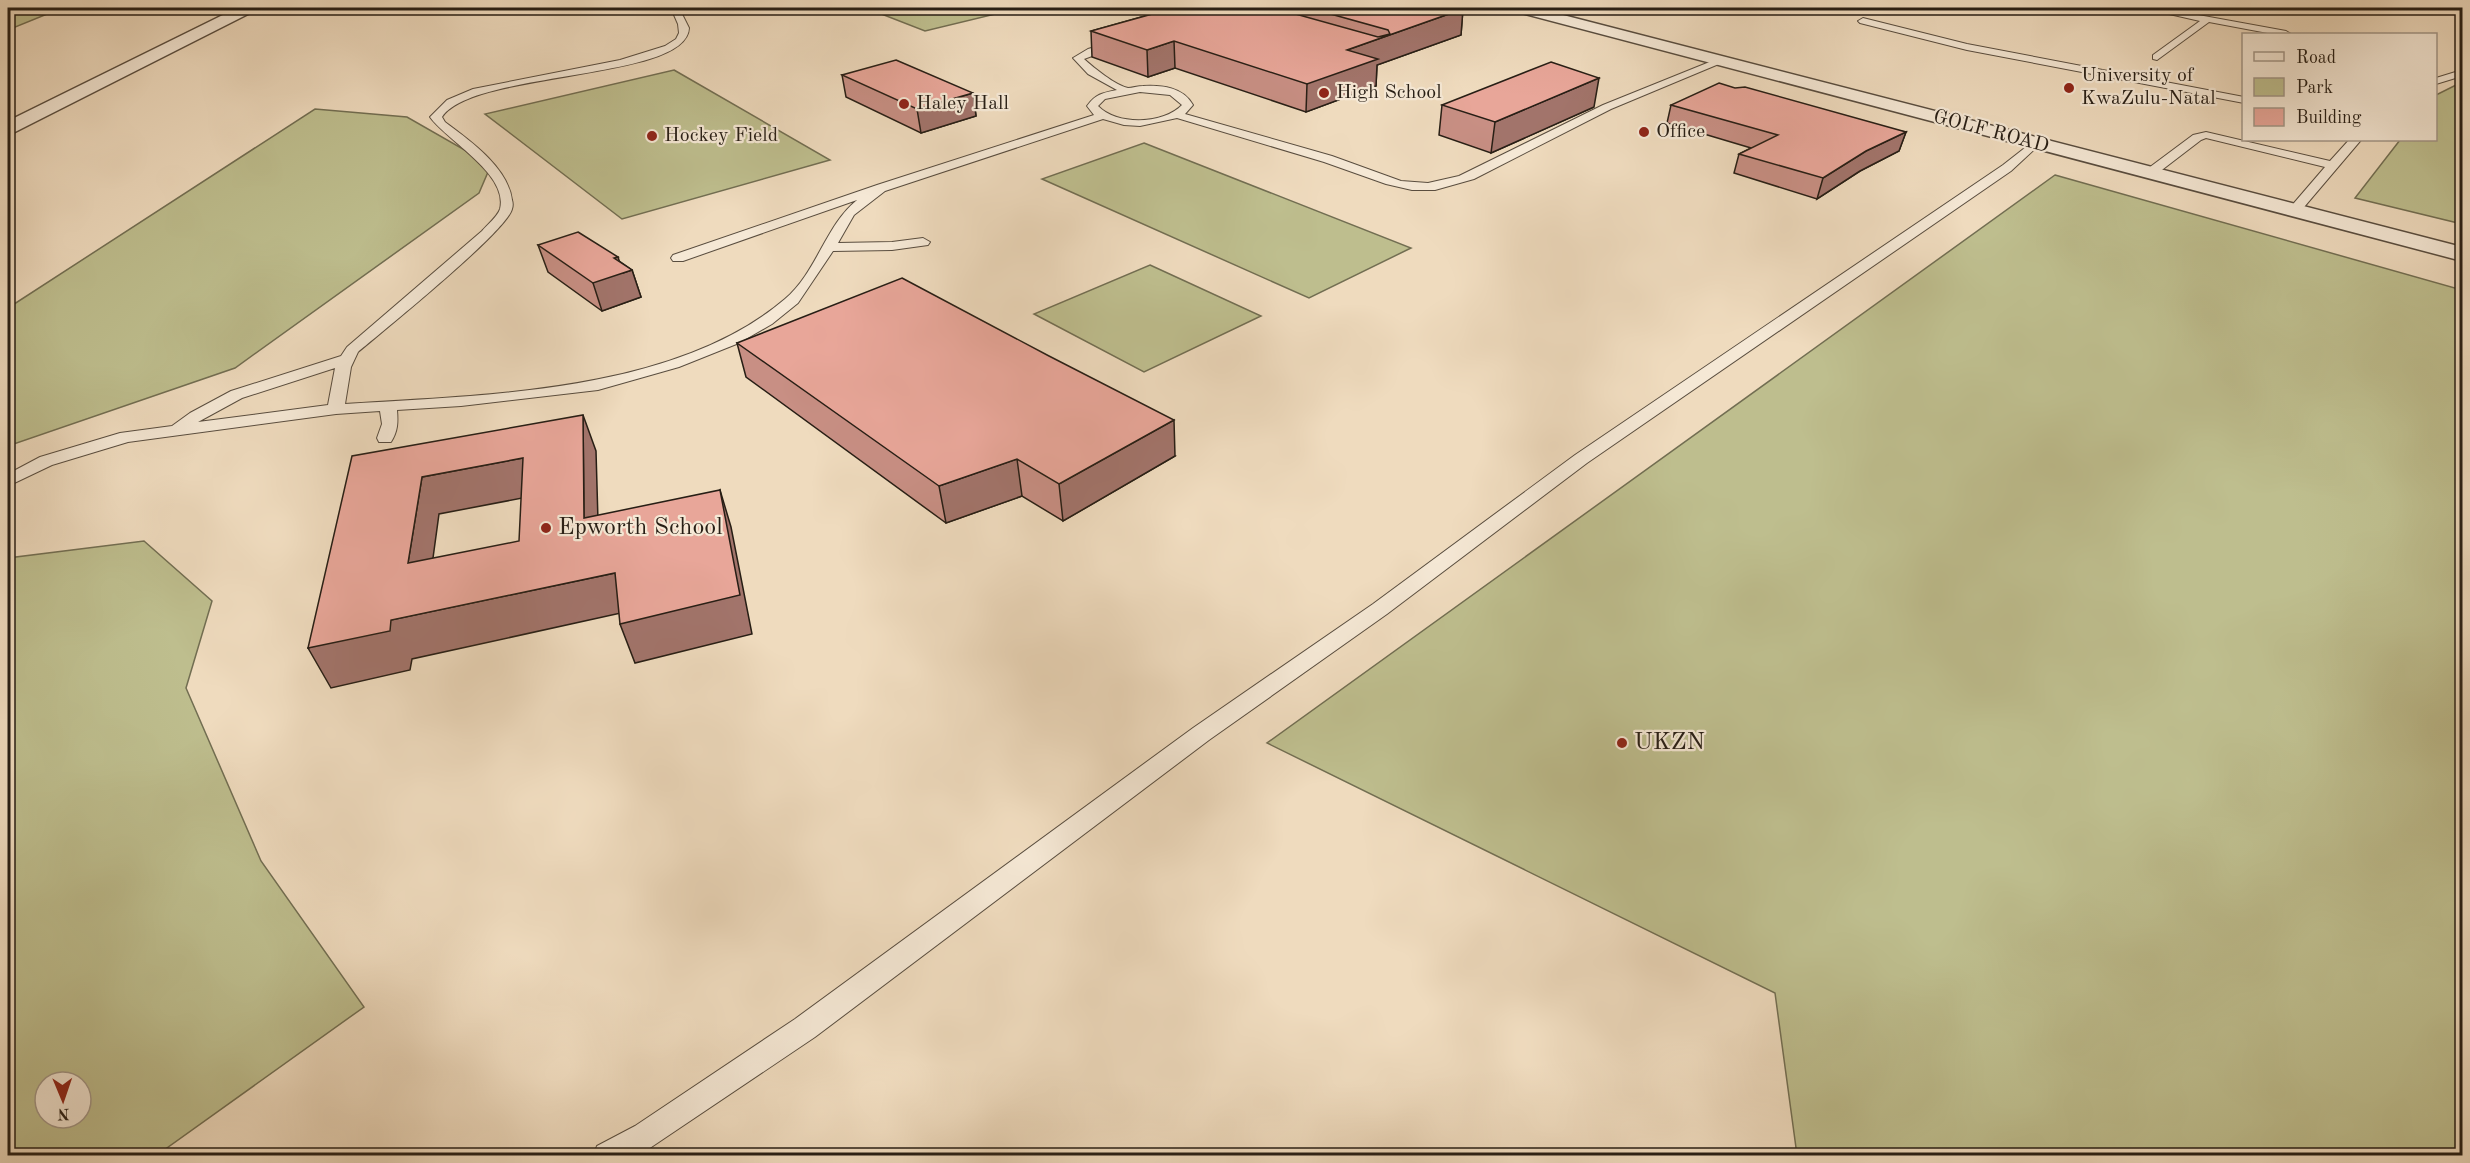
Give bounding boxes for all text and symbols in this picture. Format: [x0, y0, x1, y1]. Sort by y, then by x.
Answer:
legend [2242, 33, 2437, 141]
text: Road [2296, 49, 2336, 67]
place label: University of KwaZulu-Natal [2081, 66, 2216, 109]
text: Park [2296, 79, 2333, 97]
marker: University of KwaZulu-Natal [2062, 81, 2076, 95]
place label: High School [1336, 83, 1442, 103]
marker: High School [1317, 86, 1331, 100]
place label: Haley Hall [916, 94, 1009, 114]
marker: Haley Hall [897, 97, 911, 111]
street label: GOLF ROAD [1931, 107, 2051, 157]
text: Building [2296, 109, 2362, 127]
place label: Office [1656, 122, 1705, 142]
marker: Office [1637, 125, 1651, 139]
place label: Hockey Field [664, 126, 778, 146]
marker: Hockey Field [645, 129, 659, 143]
place label: Epworth School [558, 516, 723, 540]
marker: Epworth School [539, 521, 553, 535]
place label: UKZN [1634, 731, 1705, 755]
marker: UKZN [1615, 736, 1629, 750]
north arrow [33, 1070, 93, 1130]
text: N [56, 1105, 70, 1121]

